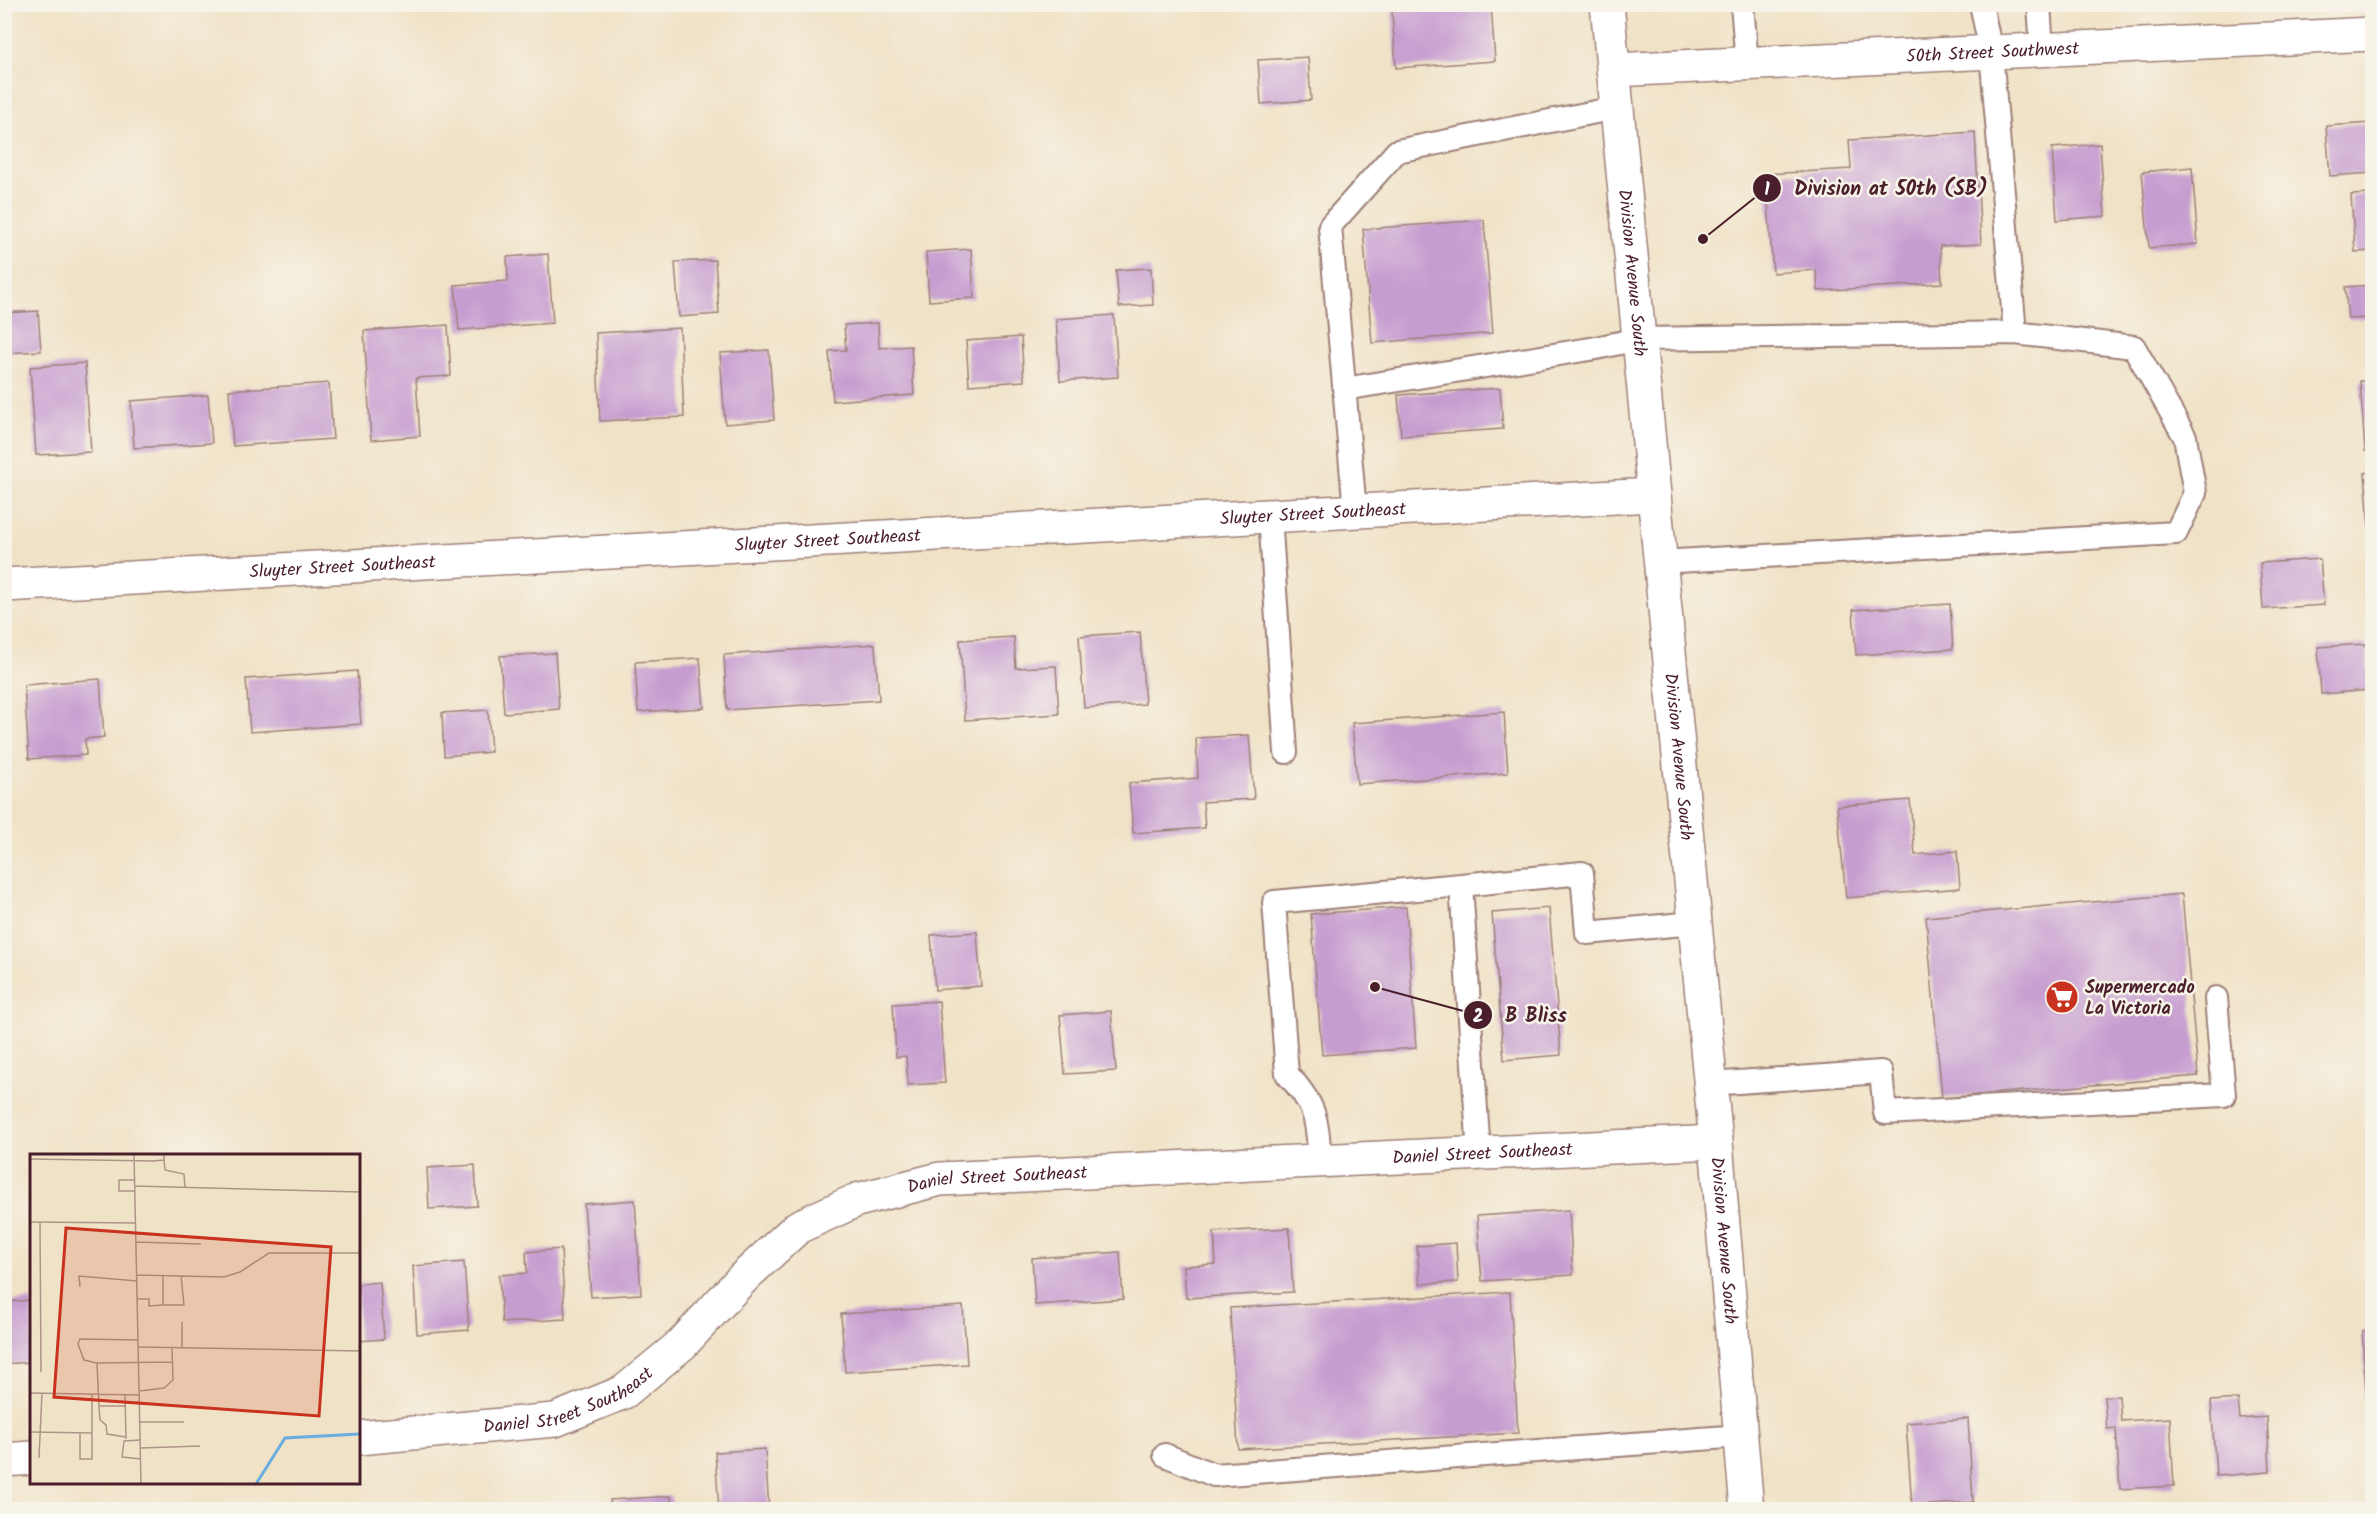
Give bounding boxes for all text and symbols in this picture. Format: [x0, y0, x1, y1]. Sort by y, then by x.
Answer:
street label: 50th Street Southwest [1905, 35, 2081, 72]
callout: Division at 50th (SB) [1752, 169, 2000, 207]
text: Division at 50th (SB) [1794, 174, 1988, 206]
text: 1 [1764, 176, 1770, 205]
street label: Division Avenue South [1609, 188, 1654, 358]
street label: Sluyter Street Southeast [1219, 495, 1408, 535]
street label: Sluyter Street Southeast [734, 522, 923, 561]
street label: Sluyter Street Southeast [249, 548, 438, 588]
street label: Division Avenue South [1655, 672, 1700, 842]
place label: Supermercado La Victoria [2085, 974, 2195, 1024]
supermarket icon: Supermercado La Victoria [2044, 979, 2080, 1015]
callout: B Bliss [1463, 996, 1579, 1034]
text: B Bliss [1505, 1001, 1568, 1033]
text: 2 [1473, 1003, 1483, 1032]
street label: Daniel Street Southeast [1391, 1136, 1575, 1173]
inset map [30, 1154, 360, 1484]
street label: Division Avenue South [1701, 1156, 1744, 1326]
street label: Daniel Street Southeast [904, 1159, 1089, 1203]
street label: Daniel Street Southeast [482, 1360, 661, 1443]

